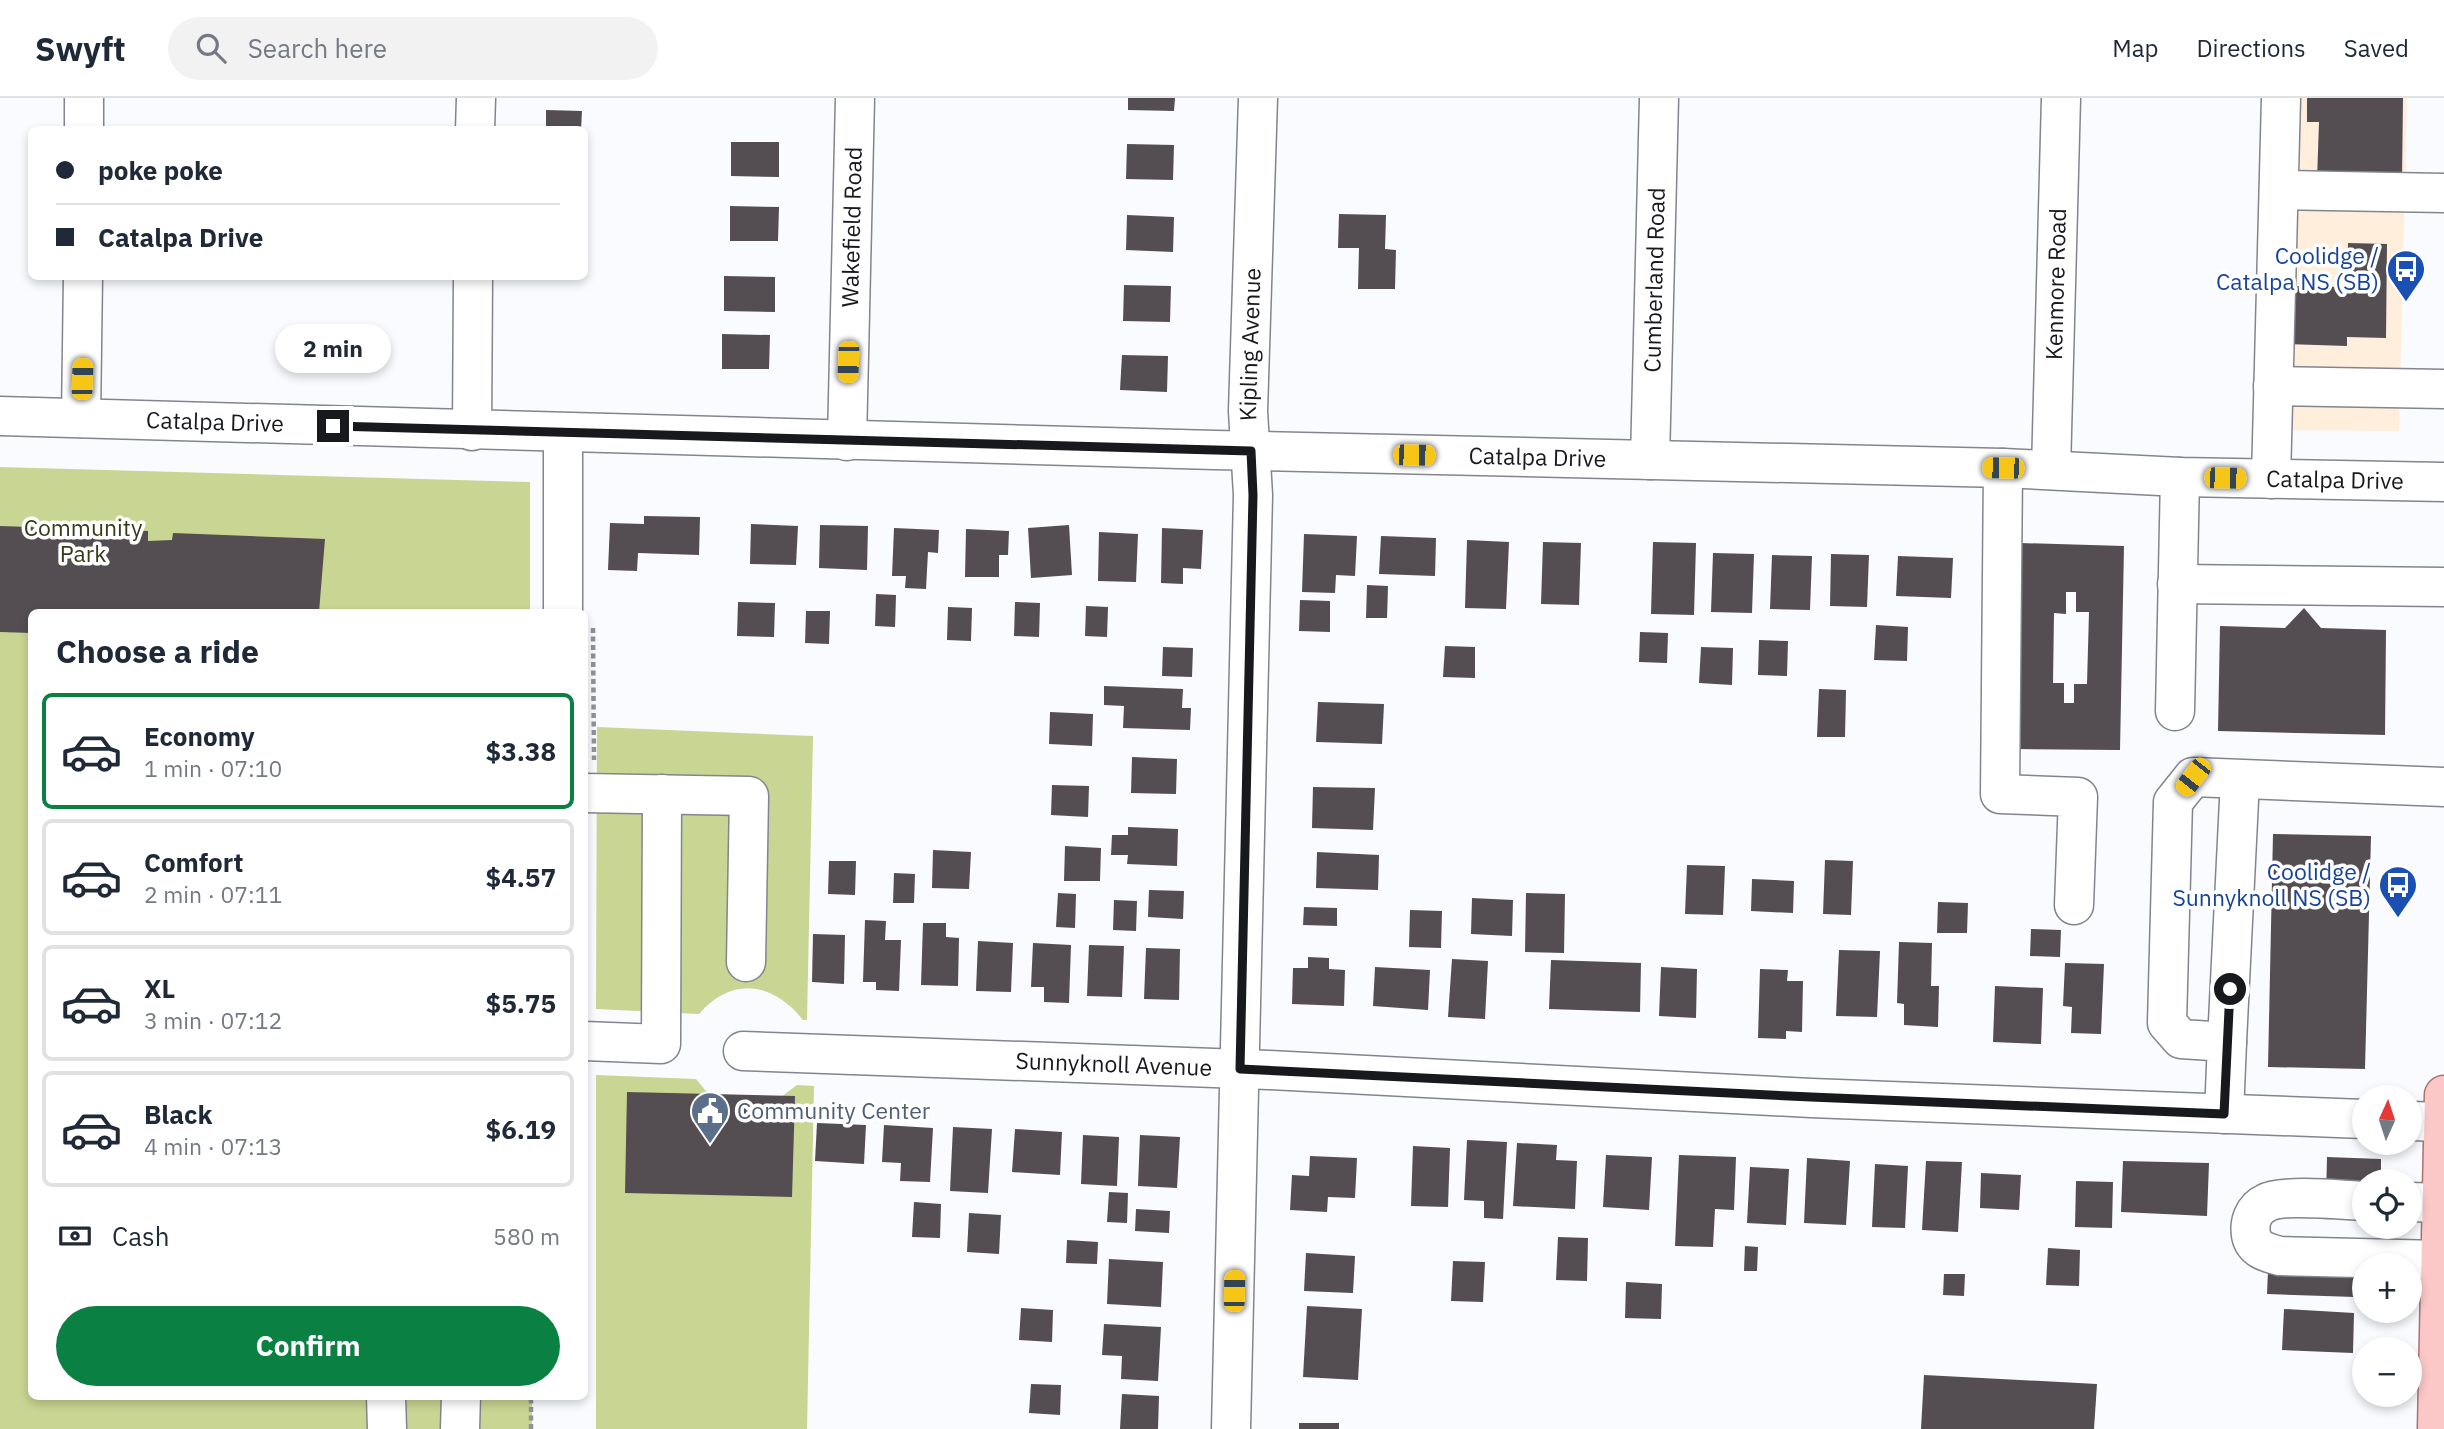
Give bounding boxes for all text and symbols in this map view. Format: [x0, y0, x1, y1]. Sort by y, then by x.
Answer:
search box [168, 17, 658, 80]
text: Swyft [35, 27, 126, 70]
icon: search [192, 29, 230, 67]
text: Search here [248, 31, 387, 65]
text: Map [2112, 32, 2158, 64]
text: Directions [2196, 32, 2306, 64]
text: Saved [2344, 32, 2409, 64]
street label: Wakefield Road [834, 146, 868, 308]
text: poke poke [98, 153, 223, 187]
street label: Cumberland Road [1636, 187, 1671, 373]
street label: Kenmore Road [2038, 208, 2072, 360]
text: Catalpa Drive [98, 220, 263, 254]
place label: Coolidge / Catalpa NS (SB) [2216, 240, 2379, 296]
bus stop icon: Coolidge / Catalpa NS (SB) [2385, 248, 2427, 303]
street label: Kipling Avenue [1232, 267, 1267, 422]
callout: 2 min [275, 324, 391, 374]
text: 2 min [303, 333, 363, 363]
car [837, 341, 860, 383]
car [71, 358, 94, 400]
street label: Catalpa Drive [146, 404, 284, 438]
route end [317, 410, 349, 442]
street label: Catalpa Drive [1468, 440, 1607, 473]
car [1393, 444, 1436, 466]
car [1982, 457, 2025, 479]
street label: Catalpa Drive [2266, 463, 2404, 495]
car [2204, 467, 2247, 489]
park label: Community Park [24, 512, 143, 568]
text: Choose a ride [56, 630, 259, 672]
text: Economy [144, 719, 255, 753]
icon: car [60, 720, 123, 783]
text: $3.38 [486, 734, 556, 768]
text: 1 min · 07:10 [144, 753, 282, 783]
car [2172, 754, 2215, 800]
text: Comfort [144, 845, 243, 879]
icon: car [60, 846, 123, 909]
place label: Coolidge / Sunnyknoll NS (SB) [2172, 856, 2371, 912]
text: $4.57 [486, 860, 556, 894]
bus stop icon: Coolidge / Sunnyknoll NS (SB) [2377, 864, 2419, 919]
text: 2 min · 07:11 [144, 879, 282, 909]
text: XL [144, 971, 175, 1005]
icon: car [60, 972, 123, 1035]
route start [2214, 973, 2246, 1005]
text: $5.75 [486, 986, 556, 1020]
text: 3 min · 07:12 [144, 1005, 282, 1035]
street label: Sunnyknoll Avenue [1015, 1045, 1213, 1082]
north arrow [2352, 1085, 2422, 1155]
map controls [2352, 1085, 2422, 1407]
public building icon: Community Center [689, 1090, 731, 1145]
place label: Community Center [737, 1095, 931, 1125]
text: Black [144, 1097, 212, 1131]
icon: car [60, 1098, 123, 1161]
text: $6.19 [486, 1112, 556, 1146]
text: 4 min · 07:13 [144, 1131, 282, 1161]
button: locate [2352, 1169, 2422, 1239]
icon: cash [56, 1217, 94, 1255]
text: Cash [112, 1219, 169, 1253]
text: 580 m [493, 1221, 560, 1251]
button: + [2352, 1253, 2422, 1323]
car [1224, 1270, 1245, 1312]
button: Confirm [56, 1306, 560, 1386]
button: − [2352, 1337, 2422, 1407]

